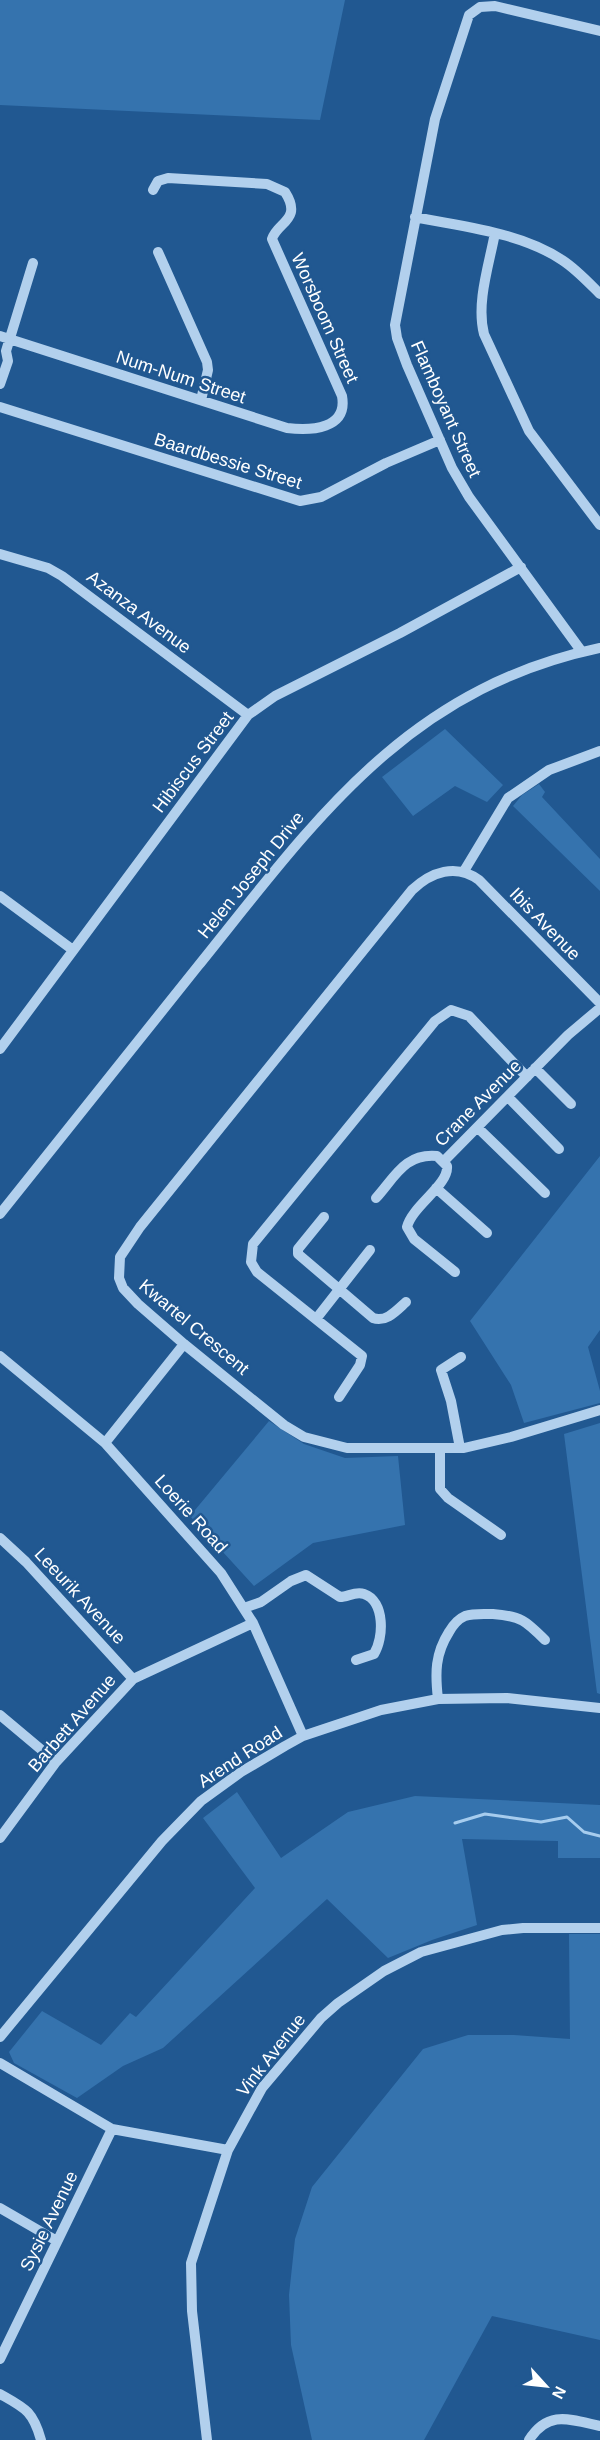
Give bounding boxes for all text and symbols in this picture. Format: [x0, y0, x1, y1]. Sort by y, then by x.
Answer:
street label: Worsboom Street [287, 250, 363, 386]
street label: Flamboyant Street [407, 338, 485, 480]
street label: Num-Num Street [114, 347, 248, 407]
street label: Baardbessie Street [152, 429, 304, 493]
street label: Azanza Avenue [83, 566, 195, 658]
street label: Hibiscus Street [149, 708, 237, 816]
street label: Helen Joseph Drive [194, 808, 308, 942]
street label: Ibis Avenue [506, 884, 584, 964]
street label: Crane Avenue [431, 1056, 525, 1150]
street label: Kwartel Crescent [135, 1275, 253, 1379]
street label: Loerie Road [151, 1471, 231, 1557]
street label: Leeurik Avenue [30, 1544, 130, 1648]
street label: Barbett Avenue [24, 1670, 120, 1776]
street label: Arend Road [194, 1722, 286, 1792]
street label: Vink Avenue [233, 2010, 309, 2100]
street label: Sysie Avenue [16, 2168, 82, 2274]
north arrow [516, 2356, 576, 2416]
text: N [549, 2384, 569, 2402]

